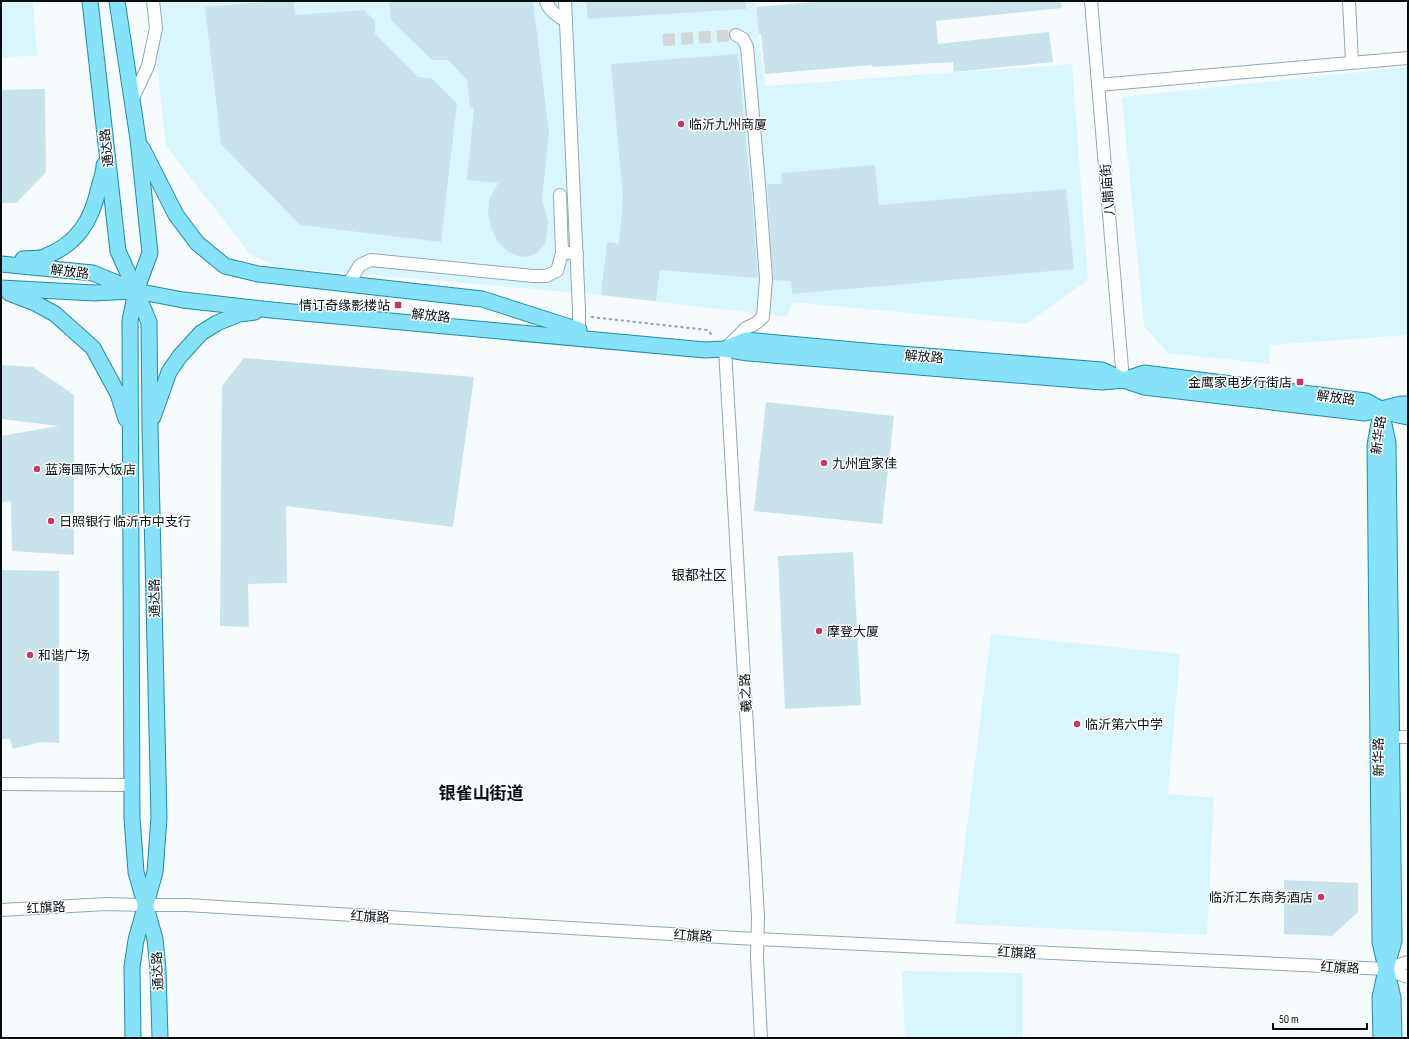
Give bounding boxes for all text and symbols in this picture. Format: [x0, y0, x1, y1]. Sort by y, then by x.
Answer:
place label: 临沂九州商厦 [689, 117, 767, 133]
marker: 临沂九州商厦 [676, 119, 686, 129]
street label: 通达路 [97, 128, 117, 168]
street label: 八腊庙街 [1098, 163, 1118, 217]
street label: 解放路 [50, 262, 90, 282]
place label: 情订奇缘影楼站 [299, 298, 390, 314]
marker: 情订奇缘影楼站 [393, 300, 403, 310]
street label: 解放路 [411, 306, 451, 326]
street label: 解放路 [904, 348, 944, 366]
place label: 金鹰家电步行街店 [1188, 375, 1292, 391]
marker: 金鹰家电步行街店 [1295, 377, 1305, 387]
street label: 解放路 [1316, 388, 1356, 408]
street label: 新华路 [1368, 415, 1390, 456]
place label: 九州宜家佳 [832, 456, 897, 472]
marker: 九州宜家佳 [819, 458, 829, 468]
place label: 蓝海国际大饭店 [45, 462, 136, 478]
marker: 蓝海国际大饭店 [32, 464, 42, 474]
place label: 日照银行 临沂市中支行 [59, 514, 191, 530]
marker: 日照银行 临沂市中支行 [46, 516, 56, 526]
district label: 银都社区 [671, 567, 727, 584]
street label: 通达路 [147, 578, 163, 618]
place label: 摩登大厦 [827, 624, 879, 640]
marker: 摩登大厦 [814, 626, 824, 636]
place label: 和谐广场 [38, 648, 90, 664]
marker: 和谐广场 [25, 650, 35, 660]
street label: 羲之路 [737, 673, 755, 713]
place label: 临沂第六中学 [1085, 717, 1163, 733]
marker: 临沂第六中学 [1072, 719, 1082, 729]
street label: 新华路 [1371, 737, 1387, 777]
district label: 银雀山街道 [439, 784, 524, 804]
place label: 临沂汇东商务酒店 [1209, 890, 1313, 906]
marker: 临沂汇东商务酒店 [1316, 892, 1326, 902]
street label: 红旗路 [26, 899, 66, 917]
street label: 红旗路 [350, 908, 390, 926]
street label: 红旗路 [673, 927, 713, 945]
street label: 红旗路 [997, 944, 1037, 962]
street label: 通达路 [149, 951, 167, 991]
street label: 红旗路 [1320, 959, 1360, 977]
scale bar [1273, 1005, 1367, 1031]
text: 50 m [1279, 1012, 1299, 1027]

